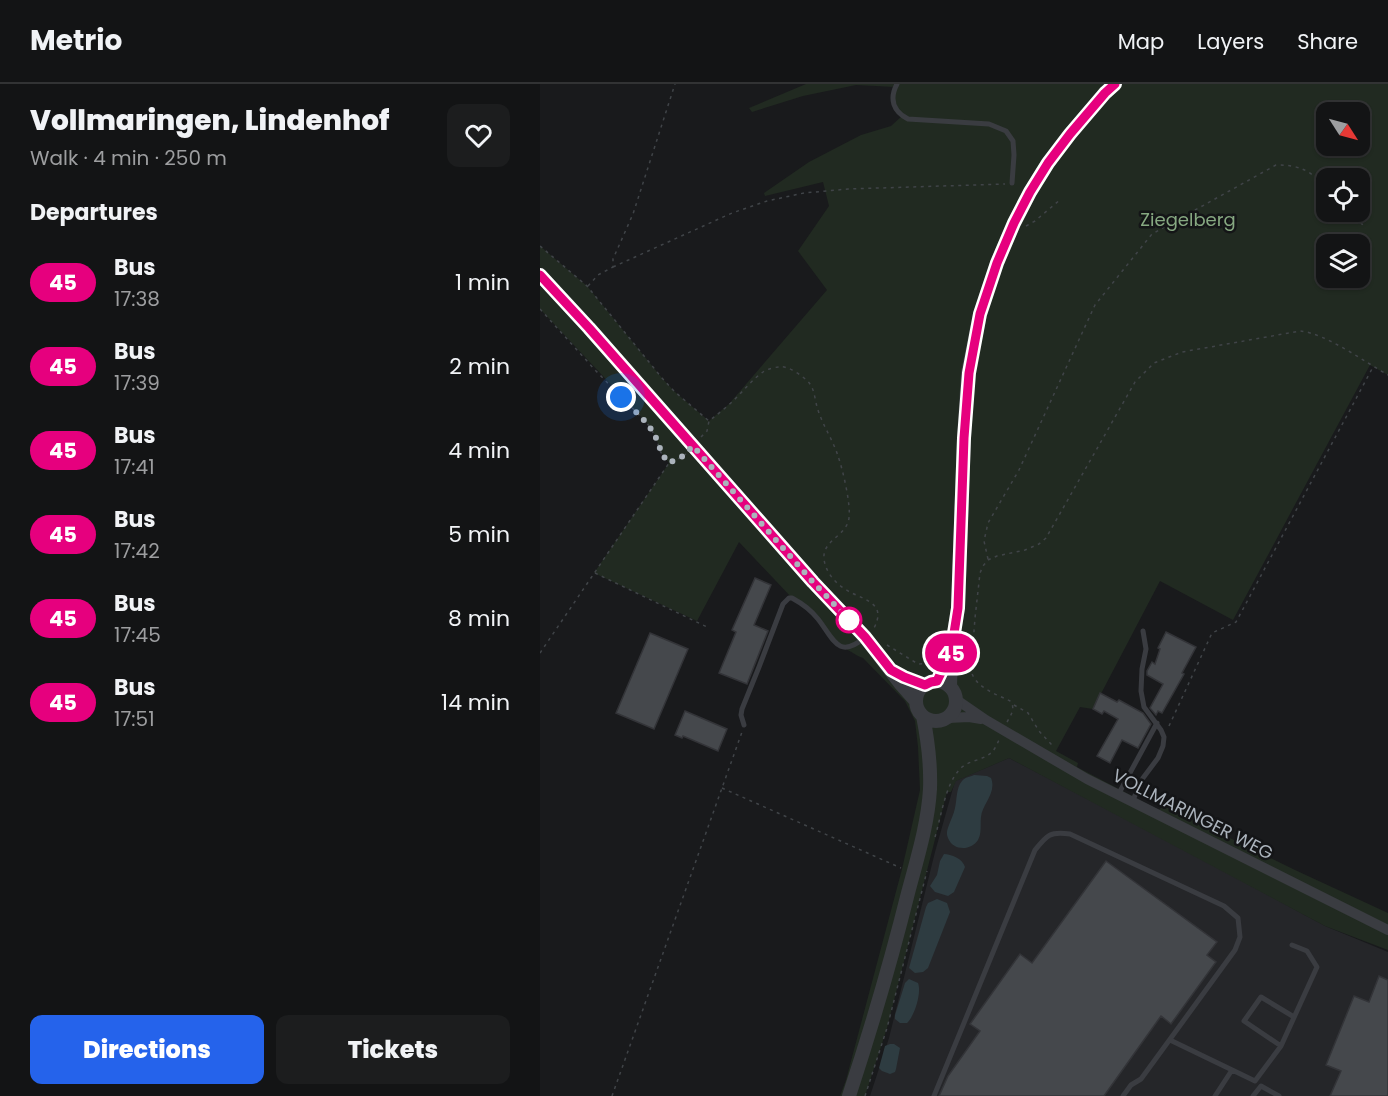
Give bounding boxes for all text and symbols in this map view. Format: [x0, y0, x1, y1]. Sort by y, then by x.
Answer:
text: Metrio [30, 21, 122, 60]
text: Map [1118, 27, 1164, 56]
text: Layers [1197, 27, 1264, 56]
text: Share [1297, 27, 1358, 56]
text: Vollmaringen, Lindenhof [30, 101, 389, 140]
north arrow [1316, 102, 1370, 156]
map controls [1316, 102, 1370, 288]
button: heart [447, 104, 510, 167]
text: Walk · 4 min · 250 m [30, 144, 227, 172]
button: locate [1316, 168, 1370, 222]
text: Departures [30, 197, 158, 228]
park label: Ziegelberg [1140, 207, 1236, 232]
button: layers [1316, 234, 1370, 288]
text: Bus [114, 252, 156, 283]
text: 1 min [455, 267, 510, 298]
text: 45 [49, 268, 77, 297]
text: 17:38 [114, 285, 160, 313]
text: Bus [114, 336, 156, 367]
text: 2 min [449, 351, 510, 382]
text: 45 [49, 352, 77, 381]
text: 17:39 [114, 369, 160, 397]
your location [606, 382, 636, 412]
text: Bus [114, 420, 156, 451]
text: 4 min [448, 435, 510, 466]
text: 45 [49, 436, 77, 465]
text: 17:41 [114, 453, 155, 481]
text: Bus [114, 504, 156, 535]
text: 5 min [448, 519, 510, 550]
text: 45 [49, 520, 77, 549]
text: 17:42 [114, 537, 160, 565]
text: Bus [114, 588, 156, 619]
text: 8 min [448, 603, 510, 634]
text: 45 [49, 604, 77, 633]
unlabelled marker [836, 607, 862, 633]
text: 17:45 [114, 621, 161, 649]
line badge: 45 [924, 634, 978, 672]
text: 45 [937, 639, 965, 668]
text: Bus [114, 672, 156, 703]
text: 14 min [441, 687, 510, 718]
text: 45 [49, 688, 77, 717]
text: 17:51 [114, 705, 155, 733]
street label: VOLLMARINGER WEG [1108, 763, 1278, 865]
button: Directions [30, 1015, 264, 1084]
button: Tickets [276, 1015, 510, 1084]

